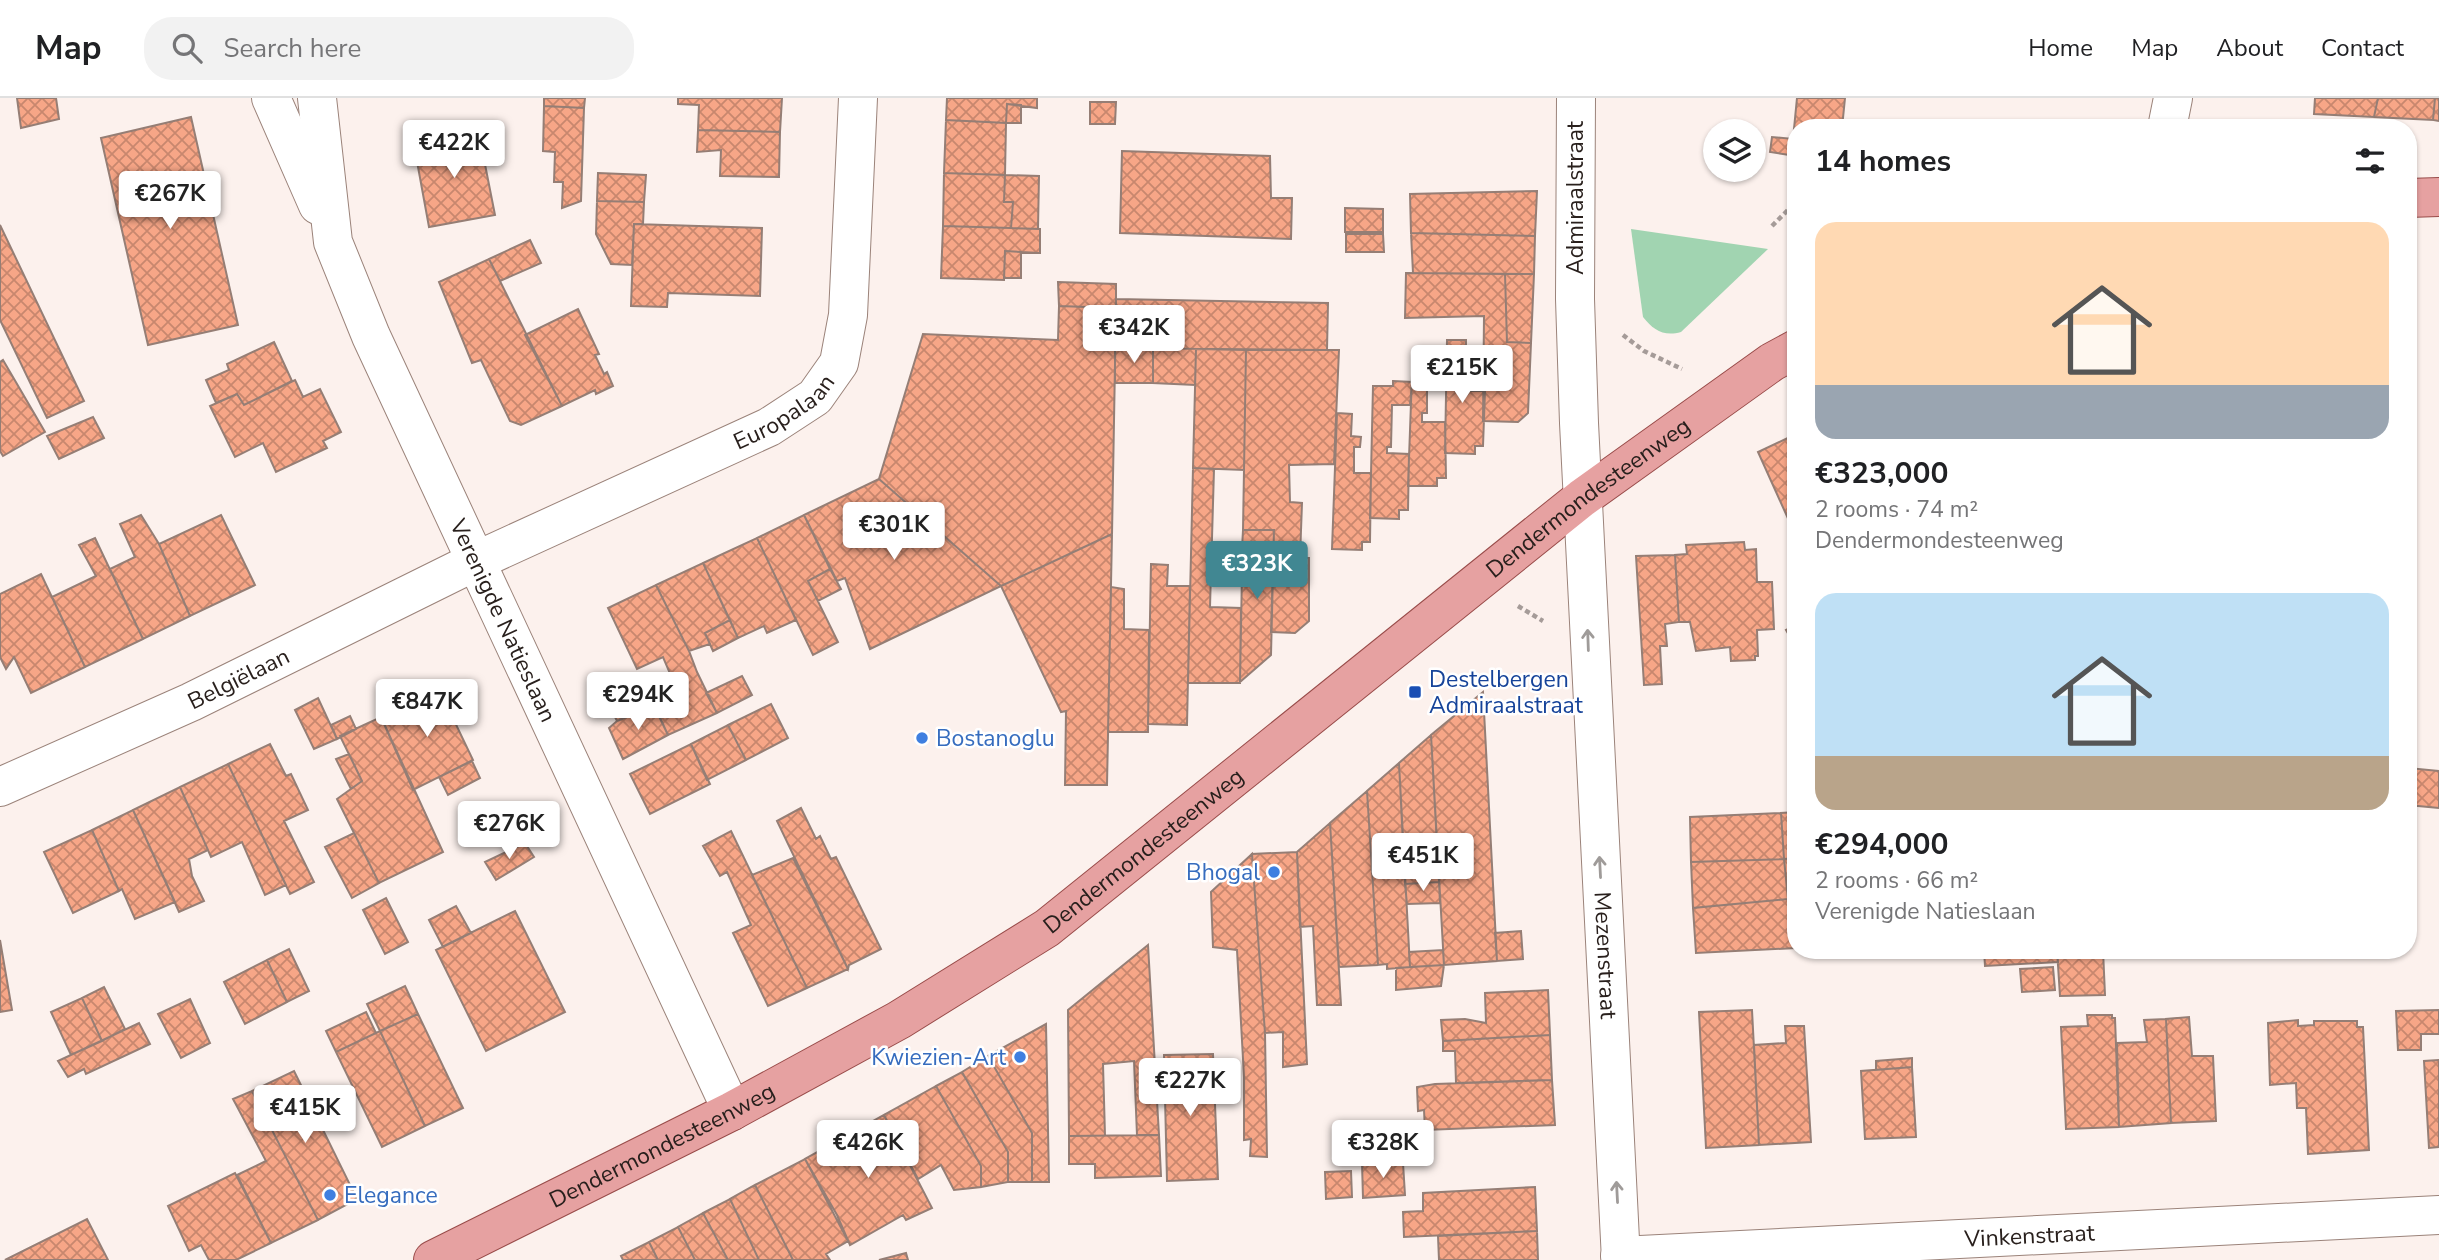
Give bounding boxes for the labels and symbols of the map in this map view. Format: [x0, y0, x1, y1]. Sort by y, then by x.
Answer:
pin: €422K [405, 120, 503, 180]
street label: Admiraalstraat [1560, 120, 1591, 275]
pin: €267K [121, 172, 219, 231]
pin: €342K [1085, 306, 1183, 365]
pin: €215K [1413, 345, 1511, 405]
street label: Europalaan [728, 368, 842, 457]
street label: Dendermondesteenweg [1479, 410, 1696, 585]
pin: €301K [845, 503, 943, 562]
street label: Verenigde Natieslaan [442, 513, 564, 727]
pin: €323K [1208, 542, 1306, 601]
one-way arrow [1582, 628, 1595, 651]
street label: Belgiëlaan [182, 640, 295, 717]
place label: Destelbergen Admiraalstraat [1429, 664, 1584, 721]
pin: €294K [589, 672, 687, 732]
pin: €847K [378, 680, 476, 739]
marker: Destelbergen Admiraalstraat [1407, 684, 1423, 700]
place label: Bostanoglu [936, 723, 1055, 754]
marker: Bostanoglu [914, 730, 930, 746]
street label: Dendermondesteenweg [1037, 761, 1250, 941]
pin: €276K [460, 802, 558, 861]
pin: €451K [1374, 834, 1472, 893]
one-way arrow [1593, 856, 1606, 879]
place label: Bhogal [1186, 857, 1260, 888]
marker: Bhogal [1266, 864, 1282, 880]
street label: Mezenstraat [1587, 891, 1624, 1021]
place label: Kwiezien-Art [871, 1042, 1007, 1073]
marker: Kwiezien-Art [1012, 1049, 1028, 1065]
pin: €227K [1141, 1058, 1239, 1118]
street label: Dendermondesteenweg [544, 1075, 780, 1215]
pin: €415K [256, 1086, 354, 1145]
pin: €426K [819, 1121, 917, 1180]
pin: €328K [1334, 1121, 1432, 1180]
place label: Elegance [344, 1180, 438, 1211]
one-way arrow [1610, 1181, 1623, 1204]
marker: Elegance [322, 1187, 338, 1203]
street label: Vinkenstraat [1963, 1217, 2096, 1254]

